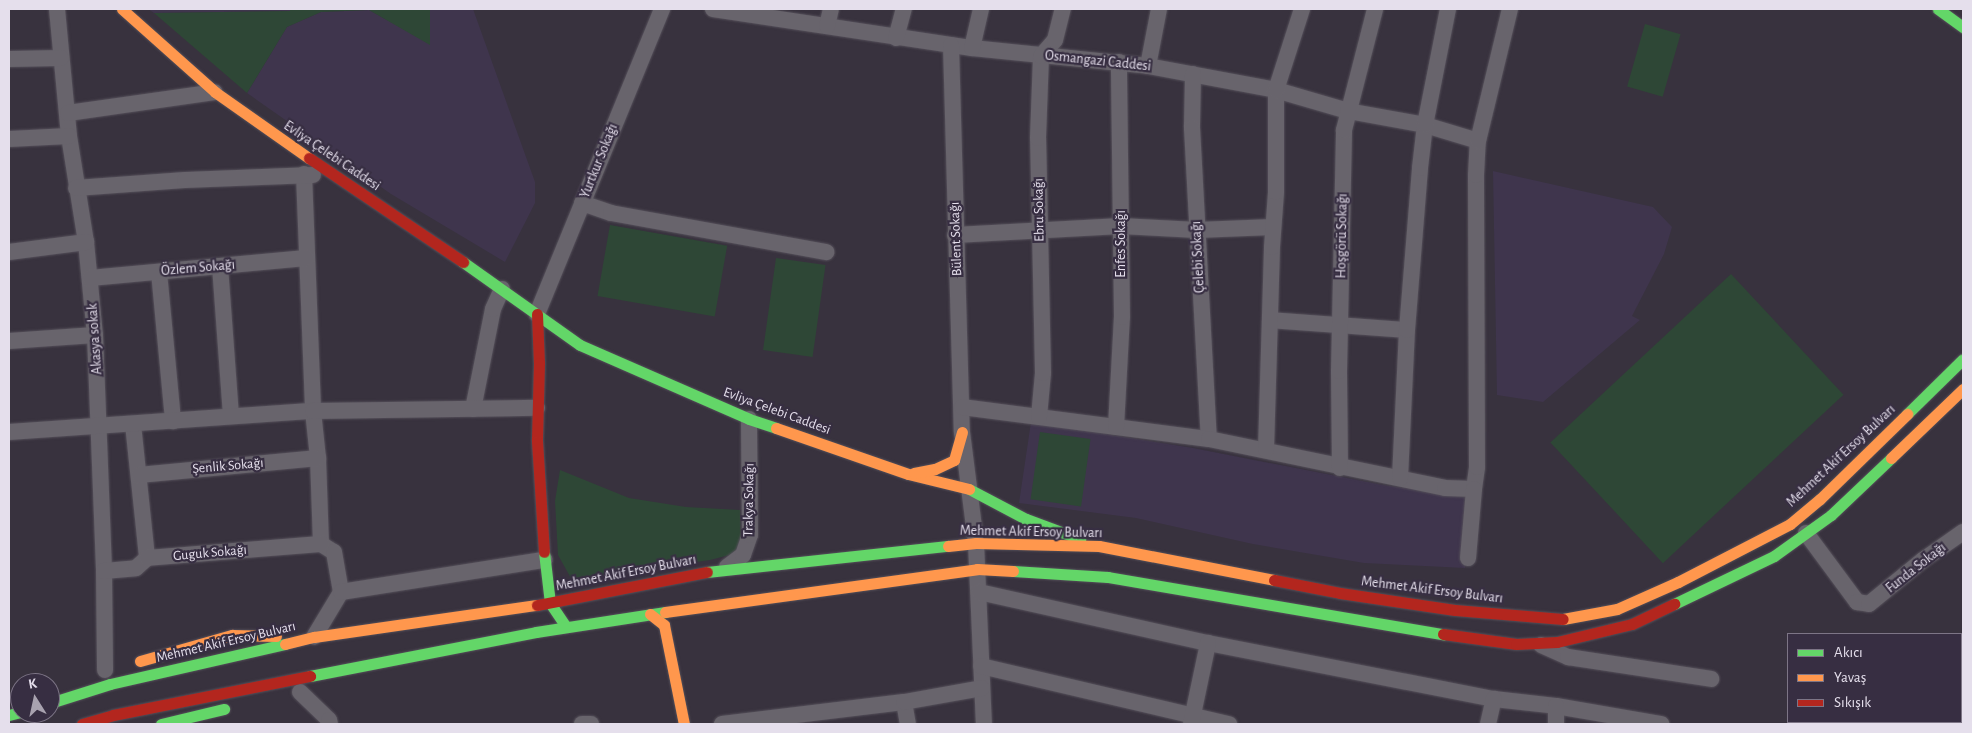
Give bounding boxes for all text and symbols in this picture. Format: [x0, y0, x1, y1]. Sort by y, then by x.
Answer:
street label: Osmangazi Caddesi [1044, 47, 1152, 75]
street label: Evliya Çelebi Caddesi [280, 117, 384, 195]
street label: Yurtkur Sokağı [576, 121, 622, 201]
street label: Ebru Sokağı [1030, 178, 1048, 242]
street label: Hoşgörü Sokağı [1333, 193, 1351, 279]
street label: Bülent Sokağı [946, 201, 966, 277]
street label: Enfes Sokağı [1113, 210, 1129, 278]
street label: Çelebi Sokağı [1188, 220, 1208, 294]
street label: Özlem Sokağı [160, 256, 236, 280]
street label: Akasya sokak [84, 303, 106, 375]
street label: Evliya Çelebi Caddesi [721, 384, 833, 438]
street label: Mehmet Akif Ersoy Bulvarı [1783, 401, 1899, 511]
street label: Şenlik Sokağı [192, 455, 264, 477]
street label: Trakya Sokağı [740, 463, 758, 537]
street label: Mehmet Akif Ersoy Bulvarı [960, 522, 1102, 542]
street label: Funda Sokağı [1883, 539, 1949, 597]
street label: Guguk Sokağı [172, 541, 248, 565]
street label: Mehmet Akif Ersoy Bulvarı [554, 551, 698, 595]
street label: Mehmet Akif Ersoy Bulvarı [1360, 573, 1504, 607]
street label: Mehmet Akif Ersoy Bulvarı [155, 618, 297, 666]
legend [1787, 633, 1962, 723]
text: Akıcı [1834, 645, 1863, 660]
text: Yavaş [1834, 670, 1866, 685]
north arrow [10, 673, 60, 723]
text: K [27, 677, 38, 692]
text: Sıkışık [1834, 695, 1871, 710]

